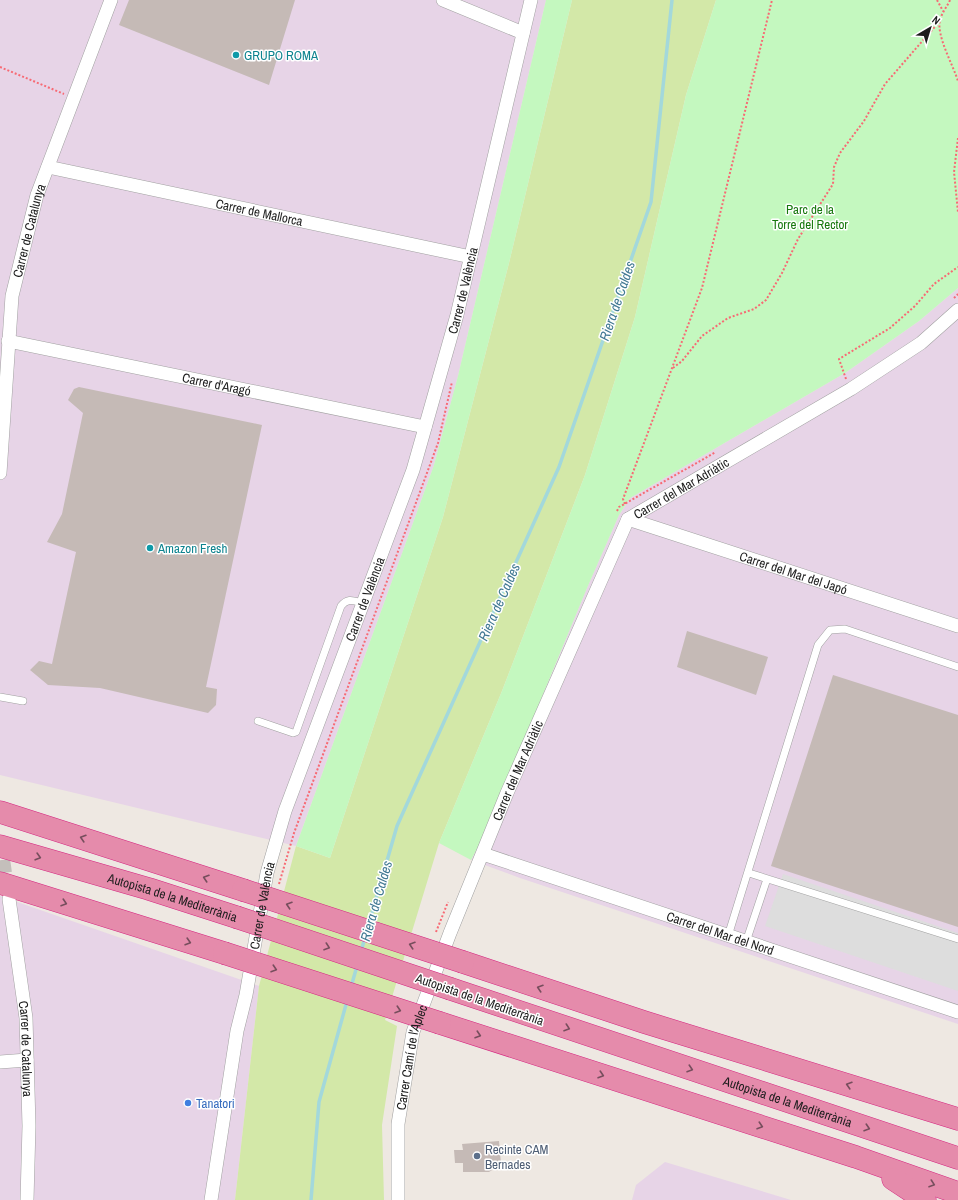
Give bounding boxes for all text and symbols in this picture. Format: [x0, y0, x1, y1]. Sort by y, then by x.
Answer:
north arrow [910, 8, 950, 48]
text: N [929, 13, 943, 28]
place label: GRUPO ROMA [244, 47, 319, 64]
marker: GRUPO ROMA [231, 50, 241, 60]
street label: Carrer de Catalunya [9, 181, 50, 279]
street label: Carrer de Mallorca [214, 195, 304, 230]
park label: Parc de la Torre del Rector [772, 201, 848, 233]
street label: Carrer de València [444, 245, 482, 336]
water label: Riera de Caldes [595, 259, 639, 343]
street label: Carrer d'Aragó [181, 369, 252, 400]
street label: Carrer del Mar Adriàtic [630, 454, 732, 523]
place label: Amazon Fresh [157, 540, 227, 557]
marker: Amazon Fresh [145, 543, 155, 553]
street label: Carrer del Mar del Japó [737, 548, 849, 599]
street label: Carrer de València [342, 554, 389, 644]
water label: Riera de Caldes [474, 560, 524, 644]
street label: Carrer del Mar Adriàtic [489, 718, 547, 823]
one-way arrow [79, 834, 86, 842]
one-way arrow [34, 852, 41, 861]
water label: Riera de Caldes [356, 858, 396, 943]
street label: Carrer de València [246, 860, 279, 951]
street label: Autopista de la Mediterrània [105, 869, 239, 926]
one-way arrow [203, 874, 210, 883]
one-way arrow [60, 898, 67, 907]
one-way arrow [285, 901, 292, 910]
street label: Carrer del Mar del Nord [664, 908, 776, 959]
one-way arrow [184, 937, 191, 946]
one-way arrow [409, 942, 416, 950]
one-way arrow [323, 943, 330, 951]
one-way arrow [271, 964, 278, 973]
street label: Autopista de la Mediterrània [413, 969, 546, 1029]
one-way arrow [537, 984, 544, 992]
street label: Carrer de Catalunya [15, 1000, 36, 1097]
street label: Carrer Camí de l'Aplec [392, 1002, 431, 1111]
one-way arrow [394, 1005, 401, 1013]
one-way arrow [564, 1023, 571, 1032]
one-way arrow [474, 1031, 481, 1039]
one-way arrow [687, 1065, 694, 1073]
one-way arrow [598, 1070, 605, 1079]
street label: Autopista de la Mediterrània [720, 1072, 854, 1131]
one-way arrow [846, 1081, 853, 1090]
place label: Tanatori [196, 1095, 235, 1112]
marker: Tanatori [183, 1098, 193, 1108]
one-way arrow [756, 1121, 763, 1130]
one-way arrow [863, 1123, 870, 1132]
place label: Recinte CAM Bernades [485, 1141, 549, 1173]
marker: Recinte CAM Bernades [472, 1151, 482, 1161]
one-way arrow [929, 1179, 936, 1188]

